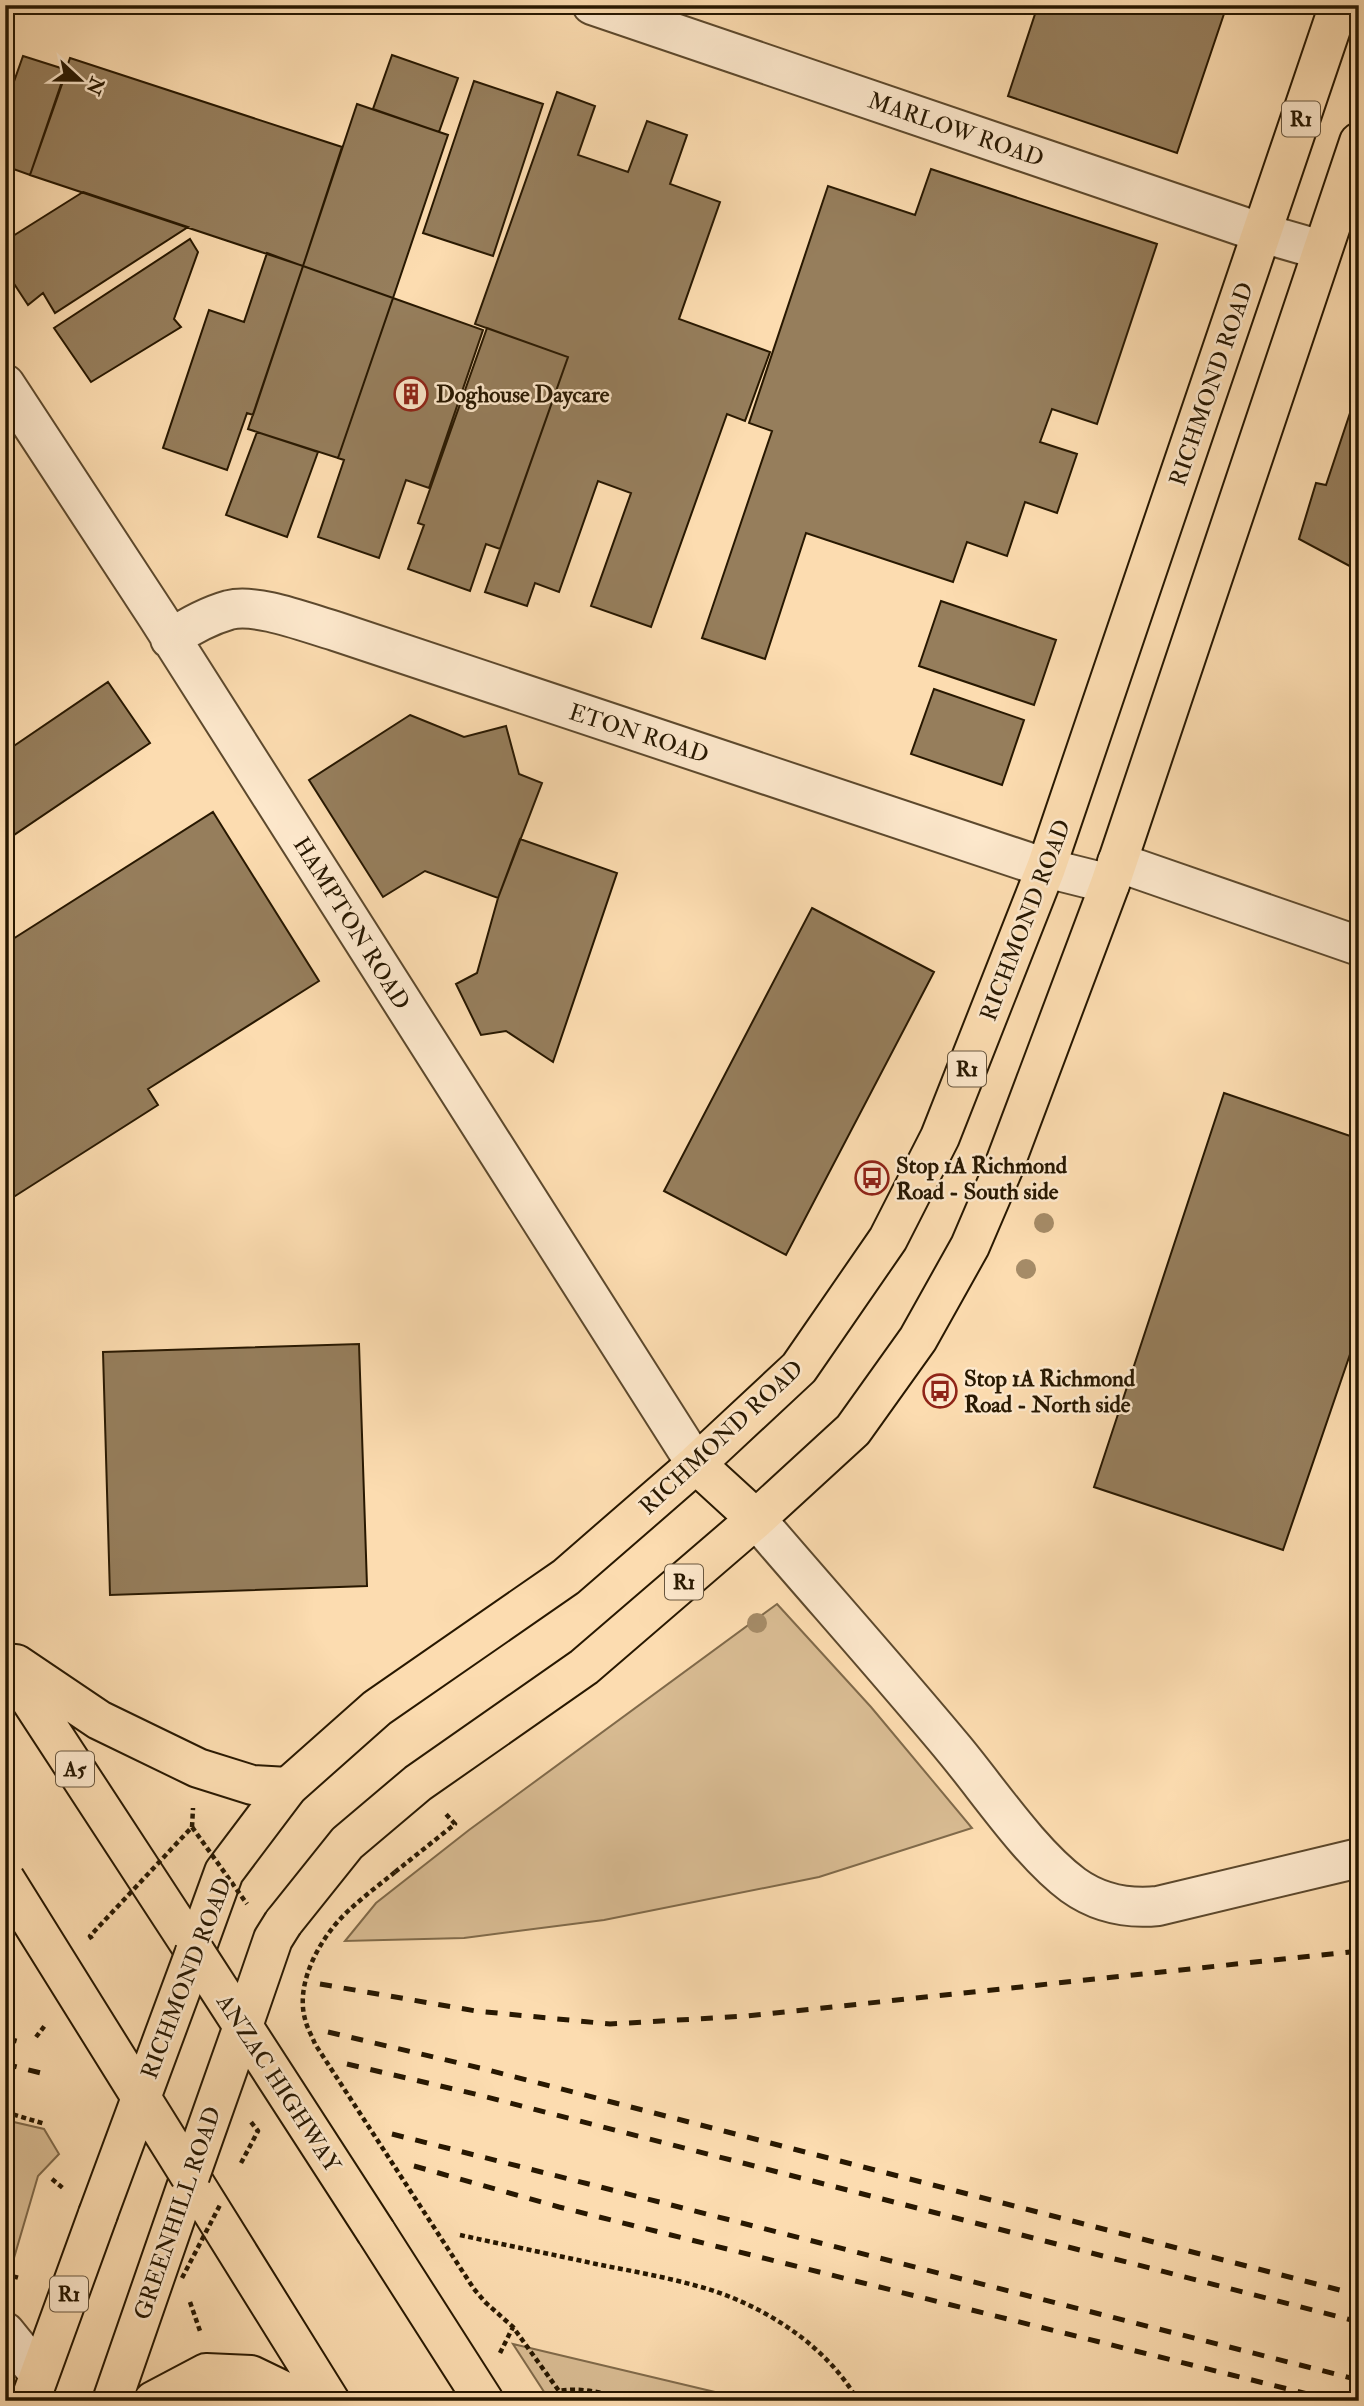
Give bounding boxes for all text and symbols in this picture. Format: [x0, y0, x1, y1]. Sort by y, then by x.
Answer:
north arrow [46, 46, 116, 116]
text: N [80, 73, 110, 99]
street label: MARLOW ROAD [864, 86, 1048, 173]
road number: R1 [1282, 102, 1320, 136]
street label: RICHMOND ROAD [1163, 278, 1260, 490]
building icon: Doghouse Daycare [392, 375, 430, 413]
place label: Doghouse Daycare [436, 380, 610, 410]
street label: ETON ROAD [565, 697, 712, 770]
street label: RICHMOND ROAD [974, 815, 1077, 1025]
street label: HAMPTON ROAD [287, 832, 416, 1015]
road number: R1 [948, 1052, 986, 1086]
place label: Stop 1A Richmond Road - South side [896, 1151, 1068, 1206]
bus stop icon: Stop 1A Richmond Road - South side [853, 1159, 891, 1197]
street label: RICHMOND ROAD [633, 1354, 809, 1521]
place label: Stop 1A Richmond Road - North side [964, 1364, 1136, 1419]
bus stop icon: Stop 1A Richmond Road - North side [921, 1372, 959, 1410]
road number: R1 [665, 1564, 703, 1600]
road number: A5 [56, 1752, 94, 1786]
street label: RICHMOND ROAD [135, 1873, 238, 2083]
street label: ANZAC HIGHWAY [210, 1988, 348, 2179]
street label: GREENHILL ROAD [127, 2103, 228, 2324]
road number: R1 [50, 2276, 88, 2312]

